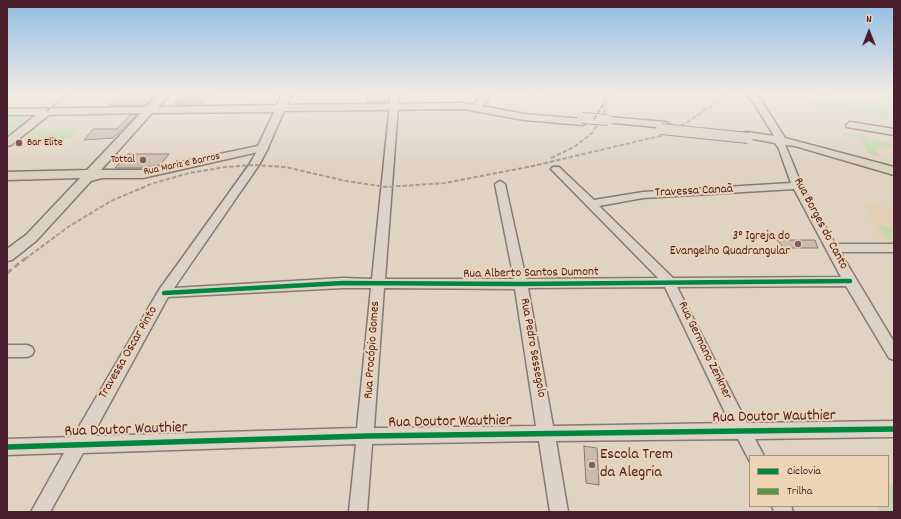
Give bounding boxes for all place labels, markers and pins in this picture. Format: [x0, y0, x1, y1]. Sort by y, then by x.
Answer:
place label: Bar Elite [27, 136, 62, 150]
marker: Bar Elite [14, 138, 24, 148]
place label: Tottal [111, 153, 135, 167]
marker: Tottal [138, 155, 148, 165]
place label: 3° Igreja do Evangelho Quadrangular [670, 229, 790, 260]
marker: 3° Igreja do Evangelho Quadrangular [793, 239, 803, 249]
place label: Escola Trem da Alegria [600, 446, 673, 484]
marker: Escola Trem da Alegria [587, 460, 597, 470]

